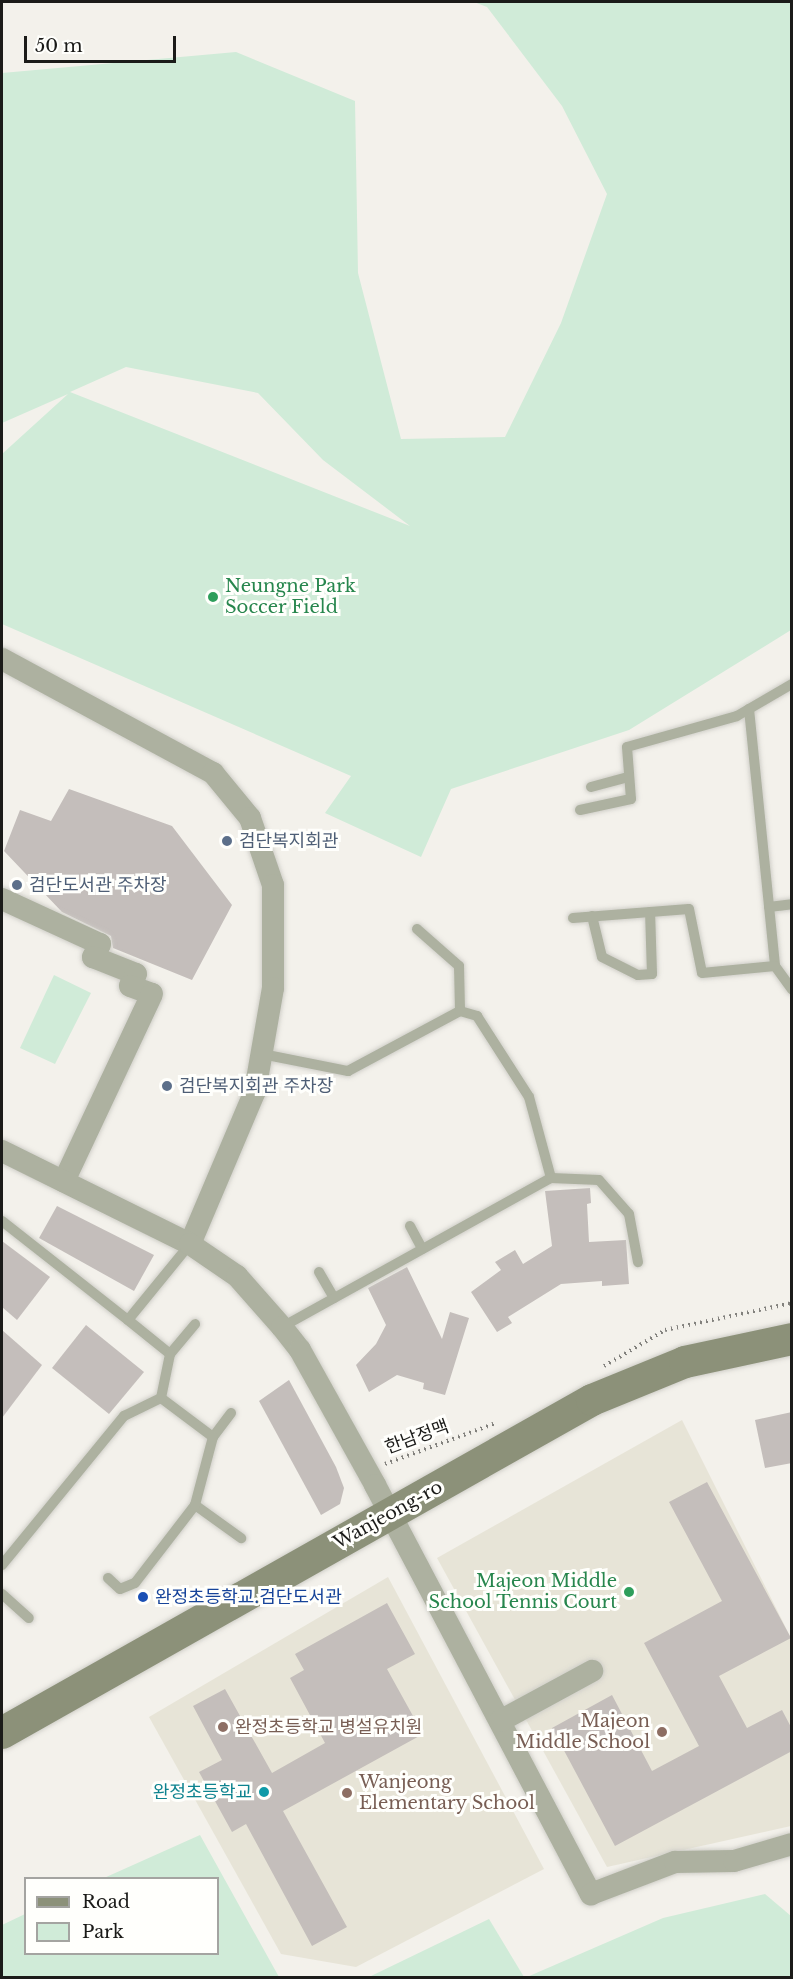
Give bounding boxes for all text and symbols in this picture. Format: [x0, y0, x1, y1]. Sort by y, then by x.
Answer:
scale bar [27, 24, 178, 62]
text: 50 m [35, 35, 83, 57]
place label: Neungne Park Soccer Field [225, 576, 356, 618]
marker: Neungne Park Soccer Field [206, 590, 220, 604]
place label: 검단복지회관 [239, 830, 338, 852]
marker: 검단복지회관 [220, 834, 234, 848]
place label: 검단도서관 주차장 [29, 874, 167, 896]
marker: 검단도서관 주차장 [10, 878, 24, 892]
place label: 검단복지회관 주차장 [179, 1075, 333, 1097]
marker: 검단복지회관 주차장 [160, 1079, 174, 1093]
street label: 한남정맥 [382, 1416, 452, 1458]
street label: Wanjeong-ro [330, 1476, 446, 1554]
place label: Majeon Middle School Tennis Court [428, 1571, 617, 1614]
marker: Majeon Middle School Tennis Court [622, 1585, 636, 1599]
place label: 완정초등학교.검단도서관 [155, 1586, 342, 1608]
marker: 완정초등학교.검단도서관 [136, 1590, 150, 1604]
place label: Majeon Middle School [516, 1711, 650, 1754]
place label: 완정초등학교 병설유치원 [235, 1716, 422, 1738]
marker: 완정초등학교 병설유치원 [216, 1720, 230, 1734]
marker: Majeon Middle School [655, 1725, 669, 1739]
place label: Wanjeong Elementary School [359, 1772, 535, 1814]
place label: 완정초등학교 [153, 1781, 252, 1803]
marker: 완정초등학교 [257, 1785, 271, 1799]
marker: Wanjeong Elementary School [340, 1786, 354, 1800]
legend [24, 1877, 219, 1955]
text: Road [82, 1891, 130, 1913]
text: Park [82, 1921, 124, 1943]

